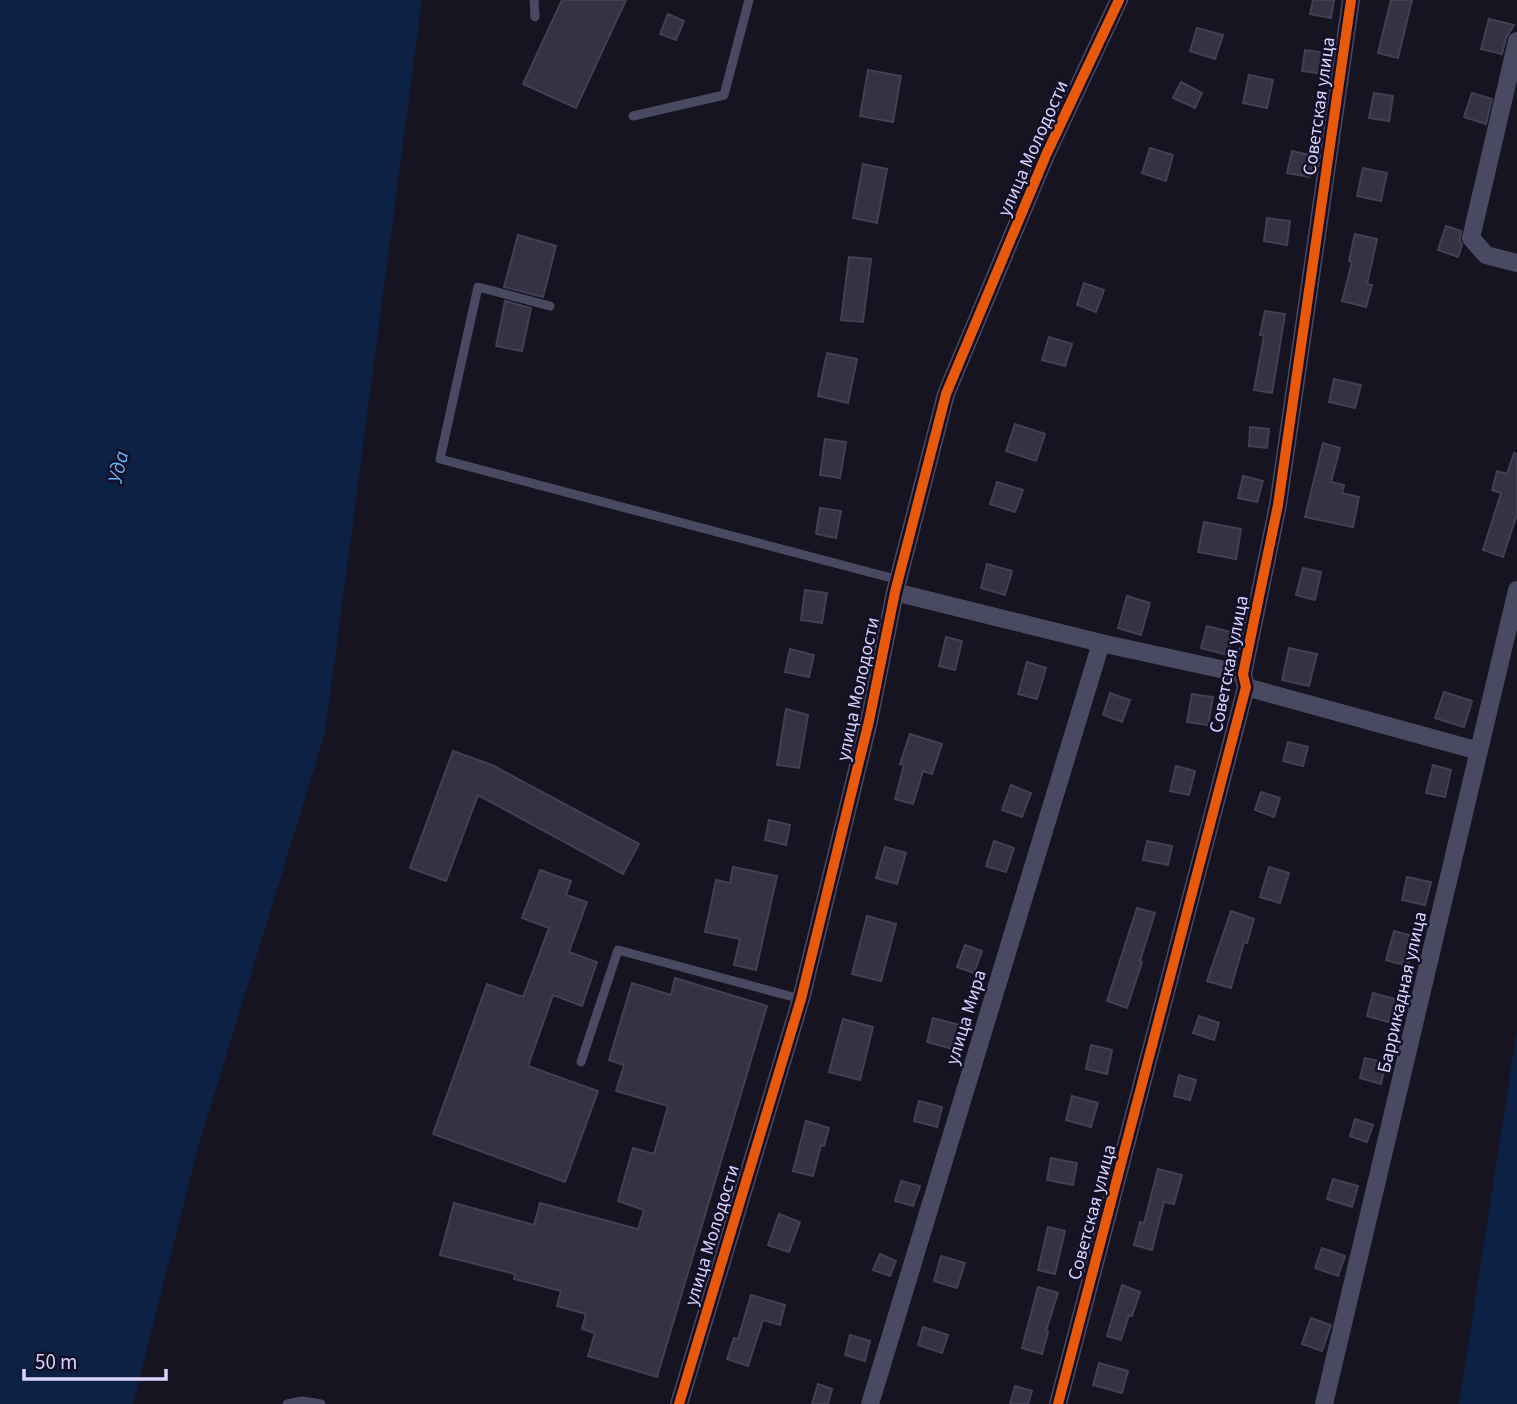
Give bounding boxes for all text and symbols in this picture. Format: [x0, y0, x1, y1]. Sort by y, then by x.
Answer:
street label: Советская улица [1296, 35, 1343, 177]
street label: улица Молодости [991, 76, 1075, 221]
water label: Уда [100, 448, 136, 486]
street label: Советская улица [1203, 593, 1256, 735]
street label: улица Молодости [830, 615, 887, 764]
street label: Баррикадная улица [1371, 909, 1434, 1076]
street label: улица Мира [939, 967, 994, 1068]
street label: Советская улица [1061, 1142, 1124, 1283]
street label: улица Молодости [678, 1161, 747, 1309]
scale bar [24, 1338, 166, 1382]
text: 50 m [35, 1347, 77, 1377]

